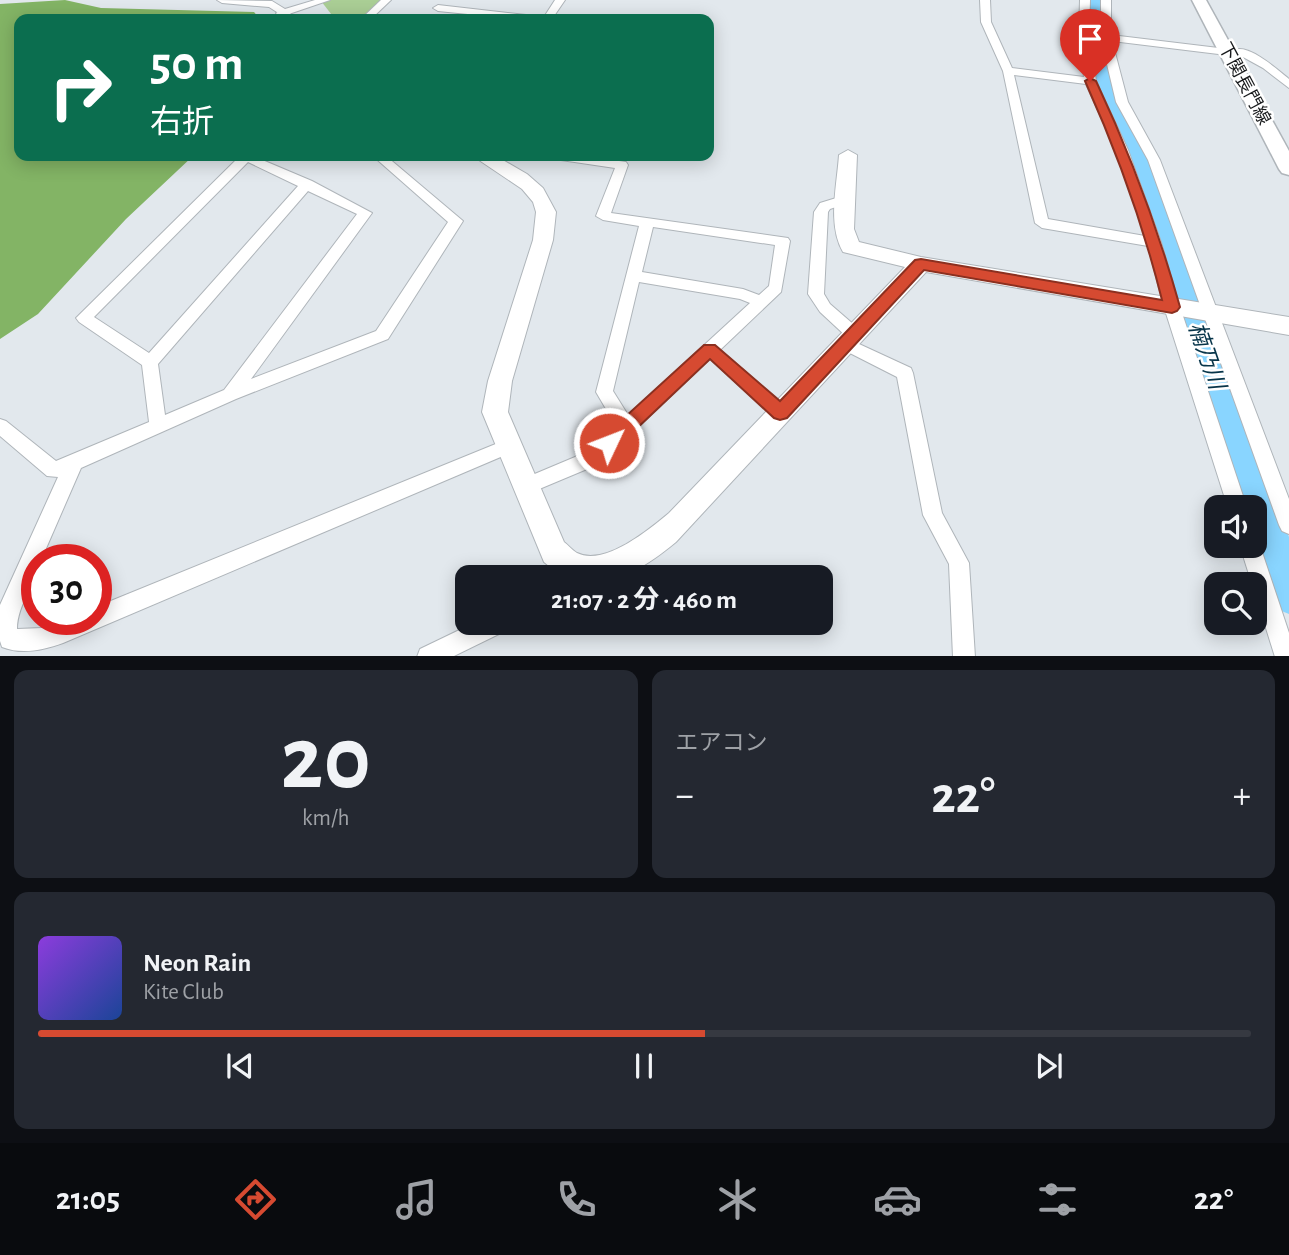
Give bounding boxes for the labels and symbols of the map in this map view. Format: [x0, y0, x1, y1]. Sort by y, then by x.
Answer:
pin [1060, 9, 1120, 81]
street label: 下関長門線 [1215, 39, 1275, 128]
water label: 楠乃川 [1184, 319, 1231, 395]
position arrow [572, 406, 646, 480]
speed limit sign: 30 [21, 544, 112, 635]

